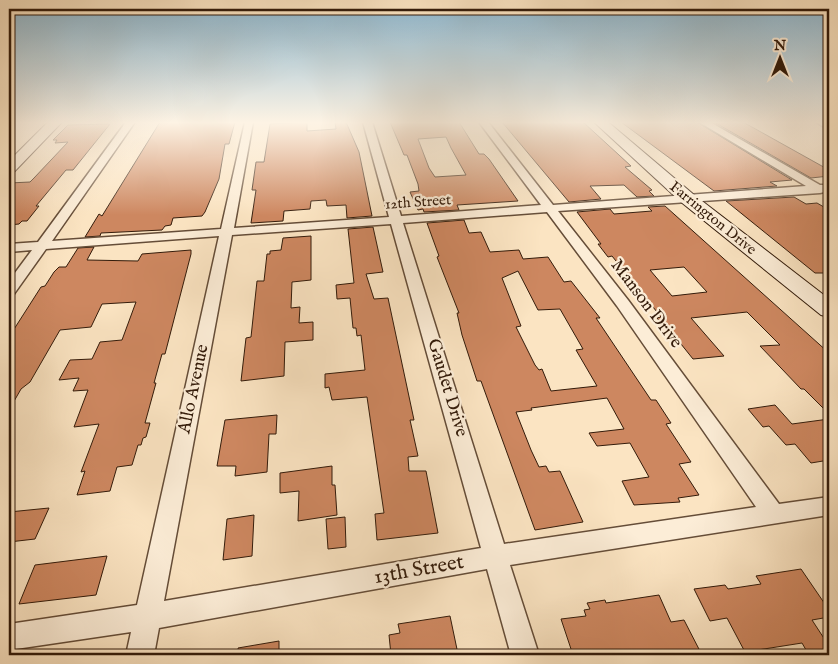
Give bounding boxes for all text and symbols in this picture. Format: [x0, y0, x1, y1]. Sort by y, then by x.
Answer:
north arrow [756, 32, 806, 82]
text: N [773, 37, 786, 55]
street label: Farrington Drive [666, 177, 760, 259]
street label: 12th Street [384, 190, 452, 214]
street label: Manson Drive [605, 255, 687, 353]
street label: Gaudet Drive [421, 336, 473, 440]
street label: Allo Avenue [173, 342, 215, 437]
street label: 13th Street [372, 549, 466, 591]

